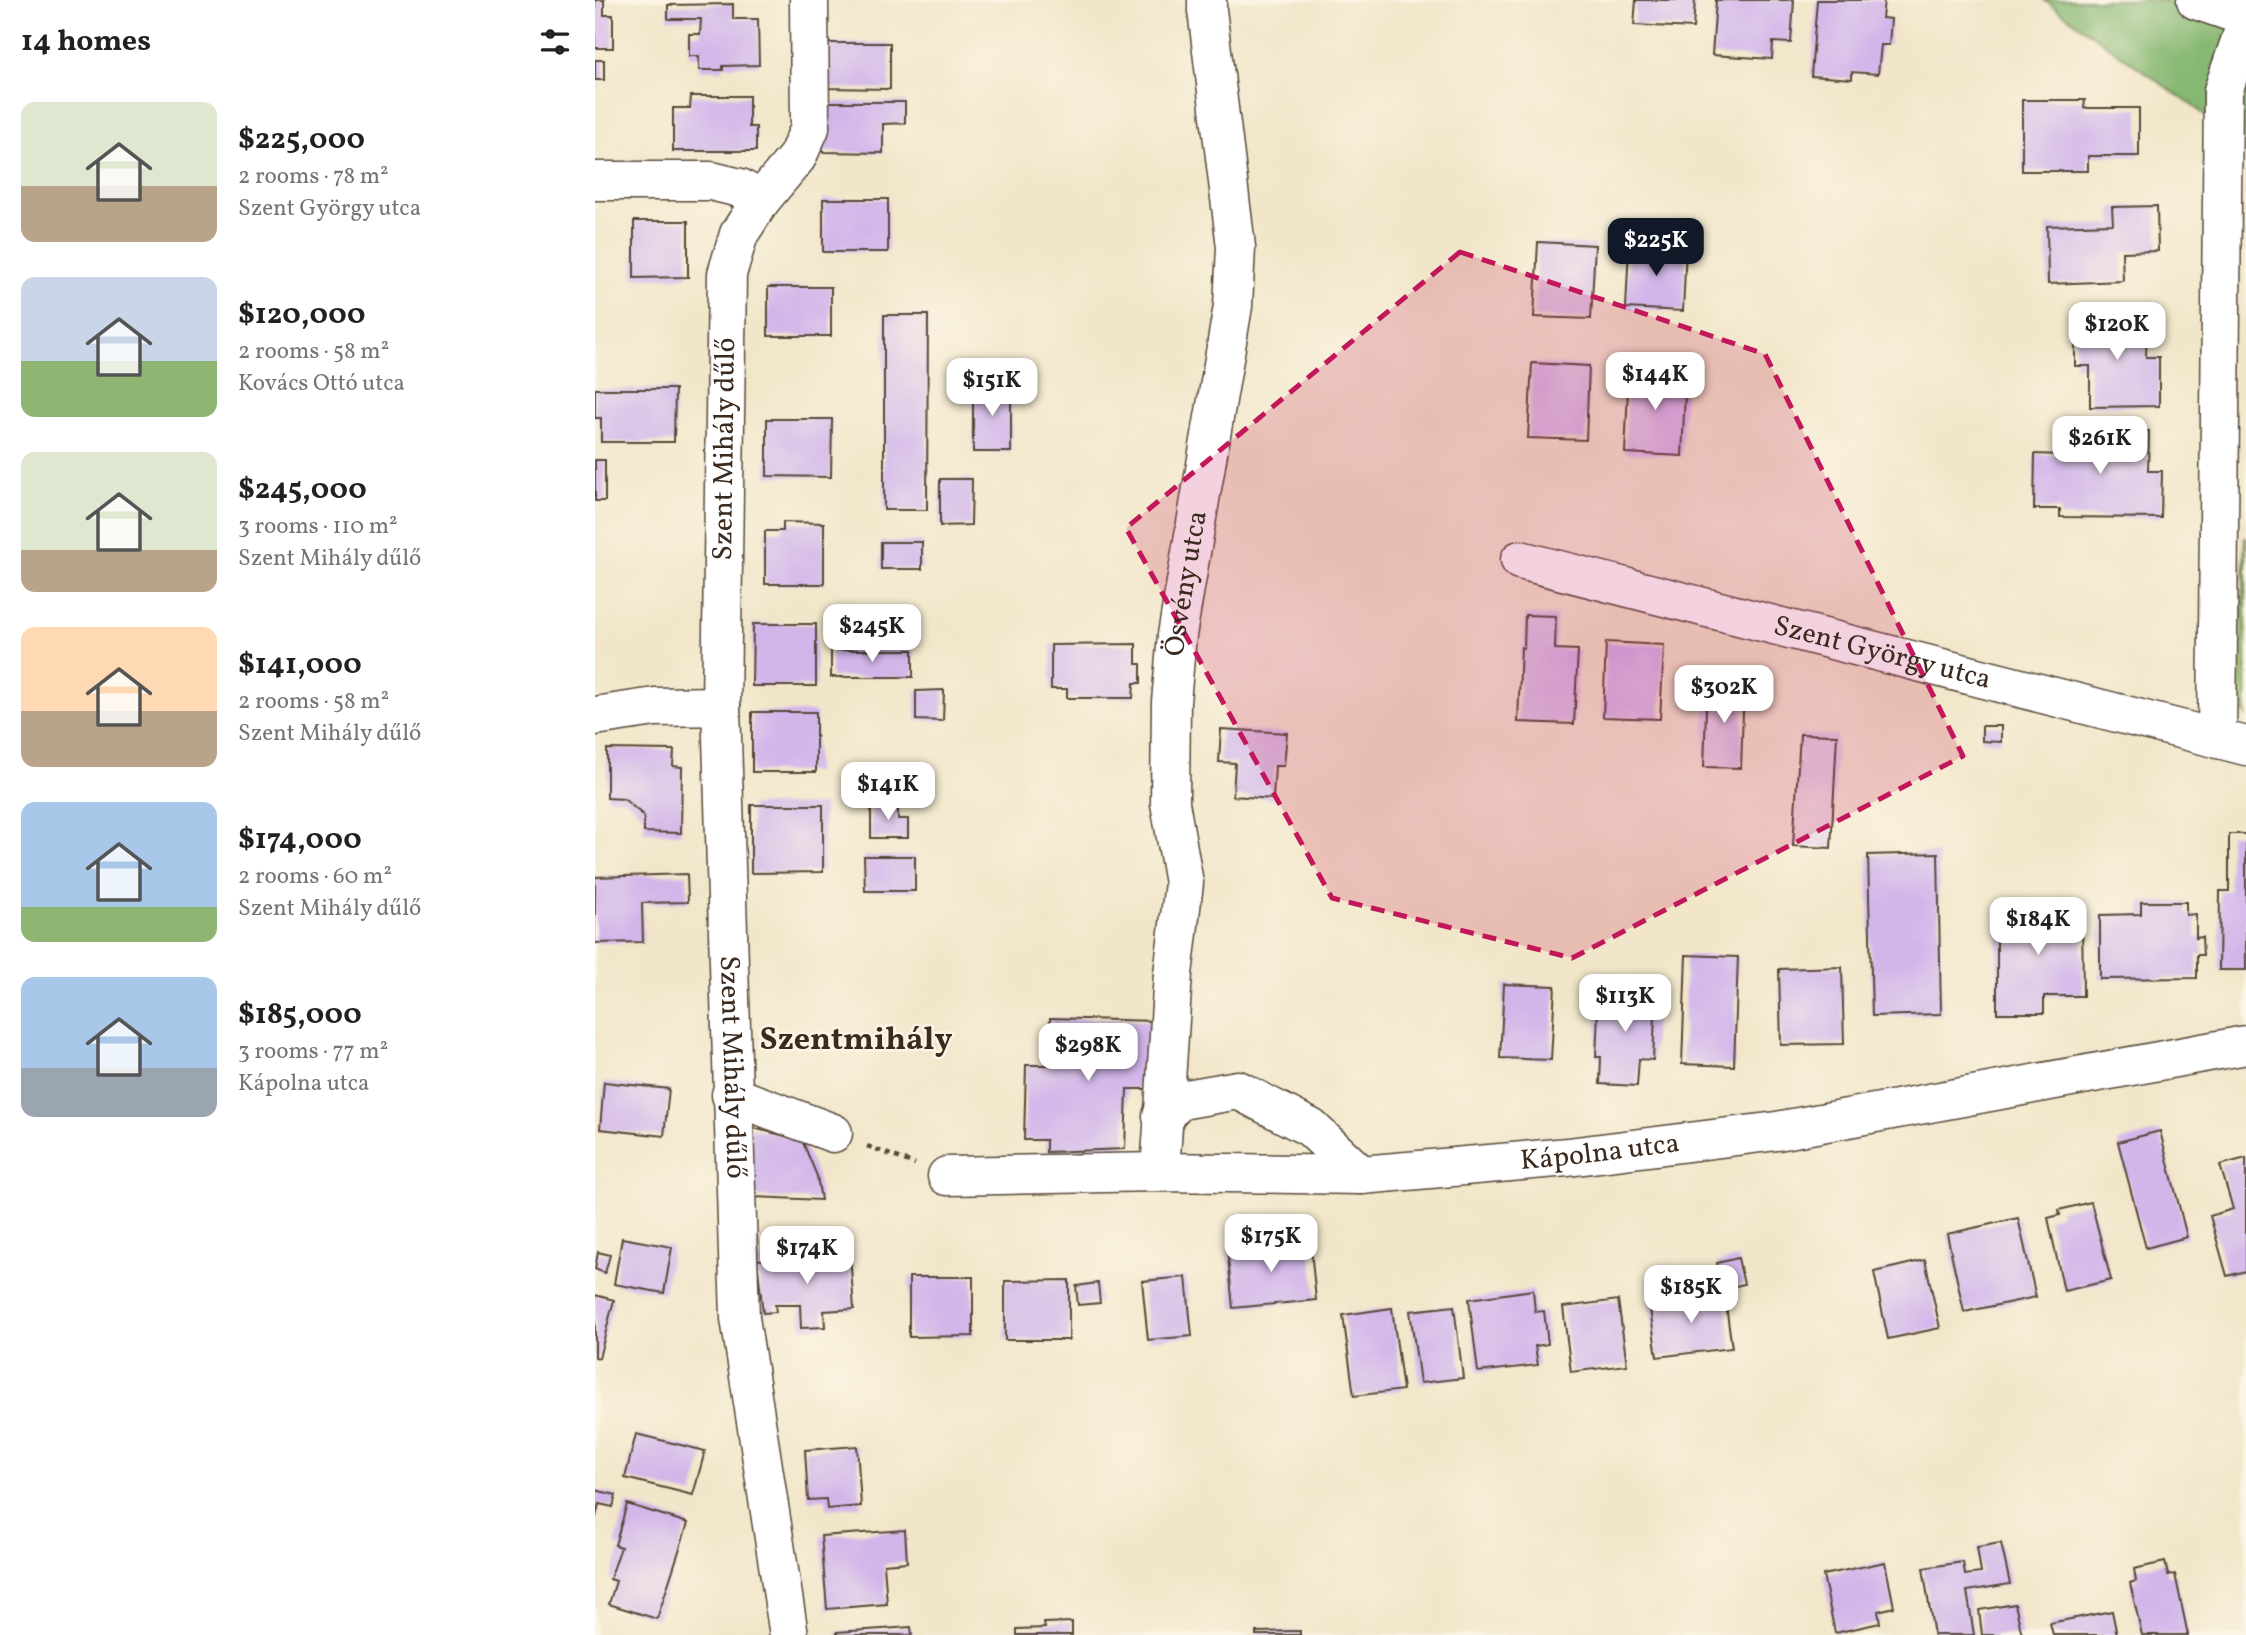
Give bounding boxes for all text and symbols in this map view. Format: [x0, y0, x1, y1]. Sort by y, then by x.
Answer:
text: 14 homes [21, 21, 151, 63]
icon: filters [536, 23, 574, 61]
text: $225,000 [238, 119, 365, 161]
icon: home [77, 130, 161, 214]
text: 2 rooms · 78 m² [238, 161, 389, 193]
text: Szent György utca [238, 193, 421, 225]
pin: $225K [1607, 218, 1705, 278]
text: $225K [1624, 225, 1688, 257]
text: $120,000 [238, 294, 365, 336]
pin: $120K [2068, 302, 2166, 362]
icon: home [77, 305, 161, 389]
text: $120K [2085, 309, 2149, 341]
text: 2 rooms · 58 m² [238, 336, 389, 368]
street label: Szent Mihály dűlő [704, 337, 746, 561]
pin: $144K [1606, 352, 1704, 412]
pin: $151K [943, 358, 1041, 418]
text: $144K [1622, 359, 1688, 391]
text: $151K [962, 365, 1022, 397]
text: Kovács Ottó utca [238, 368, 405, 400]
pin: $261K [2051, 416, 2149, 476]
text: $261K [2068, 423, 2132, 455]
text: $245,000 [238, 469, 367, 511]
icon: home [77, 480, 161, 564]
street label: Ösvény utca [1156, 508, 1217, 658]
text: 3 rooms · 110 m² [238, 511, 398, 543]
text: Szent Mihály dűlő [238, 543, 421, 575]
pin: $245K [823, 604, 921, 664]
street label: Szent György utca [1769, 606, 1995, 699]
text: $245K [839, 611, 905, 643]
text: $141,000 [238, 644, 362, 686]
icon: home [77, 655, 161, 739]
pin: $302K [1675, 666, 1773, 725]
text: $302K [1691, 672, 1758, 704]
text: 2 rooms · 58 m² [238, 686, 389, 718]
text: Szent Mihály dűlő [238, 718, 421, 750]
pin: $141K [839, 762, 937, 822]
text: $141K [857, 769, 919, 801]
text: $174,000 [238, 819, 362, 861]
icon: home [77, 830, 161, 914]
text: 2 rooms · 60 m² [238, 861, 392, 893]
text: Szent Mihály dűlő [238, 893, 421, 925]
pin: $184K [1989, 898, 2087, 957]
text: $184K [2006, 904, 2070, 936]
street label: Szent Mihály dűlő [709, 955, 755, 1179]
pin: $113K [1576, 974, 1674, 1034]
text: $113K [1595, 981, 1655, 1013]
text: $185,000 [238, 994, 362, 1036]
icon: home [77, 1005, 161, 1089]
district label: Szentmihály [760, 1019, 952, 1063]
pin: $298K [1039, 1024, 1137, 1083]
text: $298K [1055, 1030, 1121, 1062]
text: 3 rooms · 77 m² [238, 1036, 388, 1068]
text: Kápolna utca [238, 1068, 369, 1100]
street label: Kápolna utca [1519, 1124, 1682, 1181]
pin: $175K [1222, 1214, 1320, 1274]
text: $175K [1241, 1221, 1301, 1253]
pin: $174K [758, 1226, 856, 1286]
text: $174K [776, 1233, 838, 1265]
pin: $185K [1642, 1266, 1740, 1325]
text: $185K [1660, 1272, 1722, 1304]

